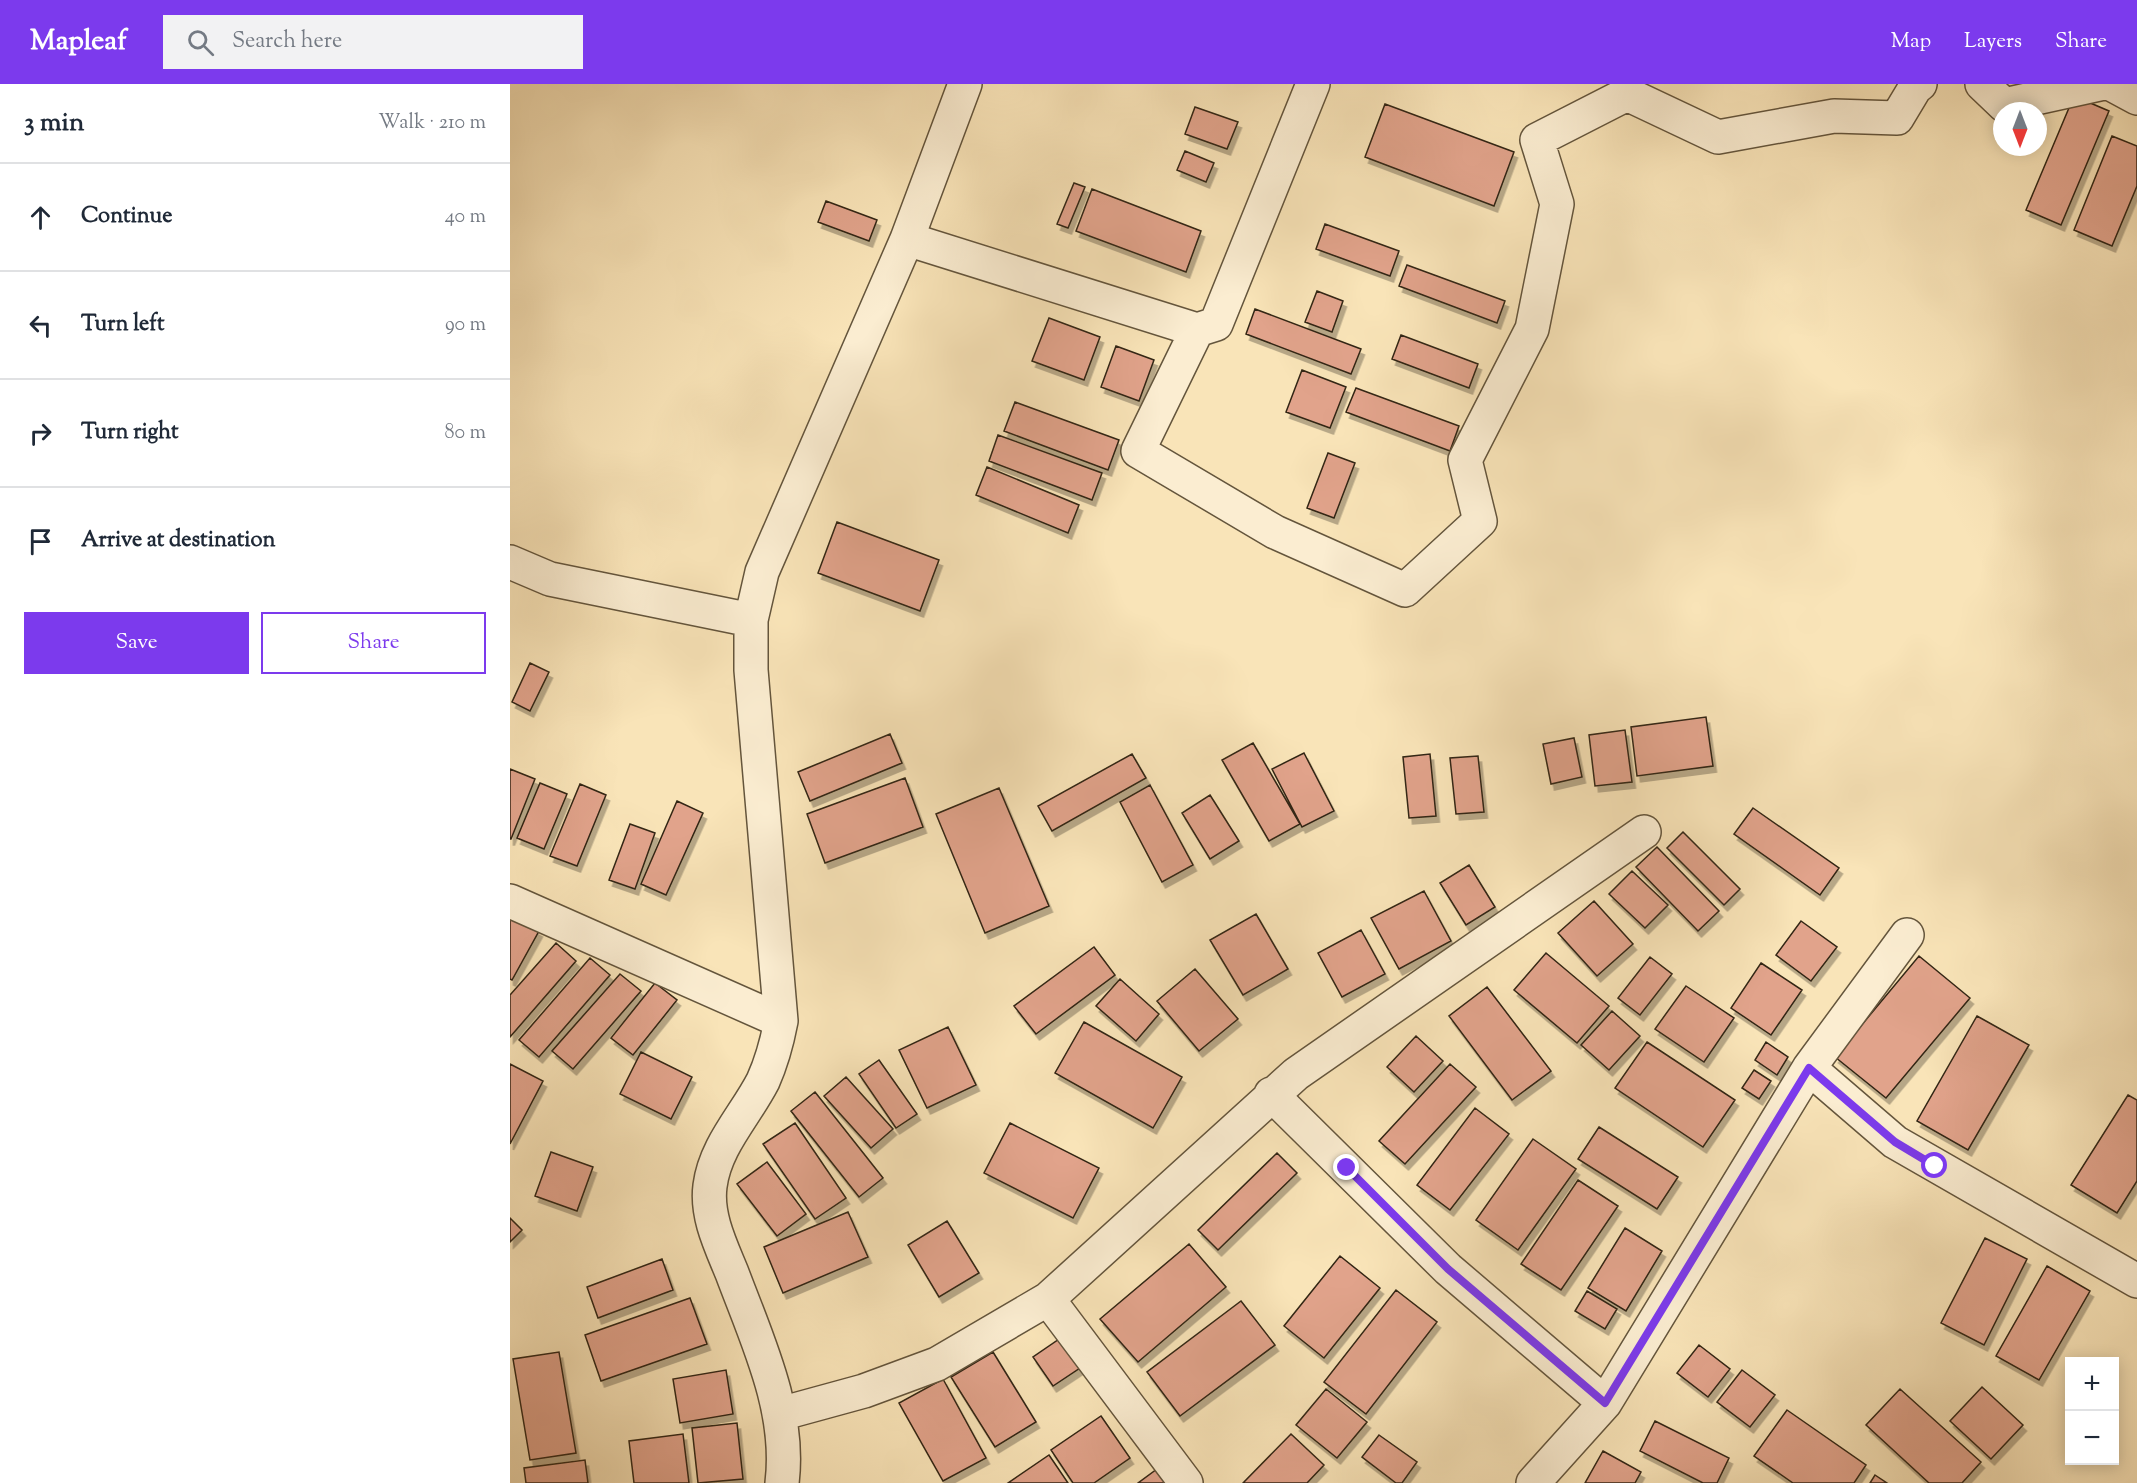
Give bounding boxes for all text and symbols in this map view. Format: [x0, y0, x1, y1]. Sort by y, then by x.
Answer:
search box [163, 15, 583, 69]
text: Mapleaf [30, 22, 127, 62]
icon: search [184, 26, 217, 59]
text: Search here [232, 26, 342, 58]
text: Map [1891, 27, 1931, 57]
text: Layers [1964, 27, 2022, 57]
text: Share [2055, 27, 2107, 57]
north arrow [1993, 102, 2047, 156]
text: 3 min [24, 105, 84, 142]
text: Walk · 210 m [378, 109, 486, 138]
icon: ahead [24, 201, 57, 234]
text: Continue [81, 201, 172, 233]
text: 40 m [445, 203, 486, 232]
icon: left [24, 309, 57, 342]
text: Turn left [81, 309, 164, 341]
text: 90 m [445, 311, 486, 340]
icon: right [24, 417, 57, 450]
text: Turn right [81, 417, 178, 449]
text: 80 m [445, 419, 486, 448]
icon: arrive [24, 525, 57, 558]
text: Arrive at destination [81, 525, 276, 557]
button: Save [24, 612, 249, 674]
button: Share [261, 612, 486, 674]
route start [1921, 1152, 1947, 1178]
route end [1333, 1154, 1359, 1180]
map controls [2065, 1357, 2119, 1465]
button: + [2065, 1357, 2119, 1411]
button: − [2065, 1411, 2119, 1465]

